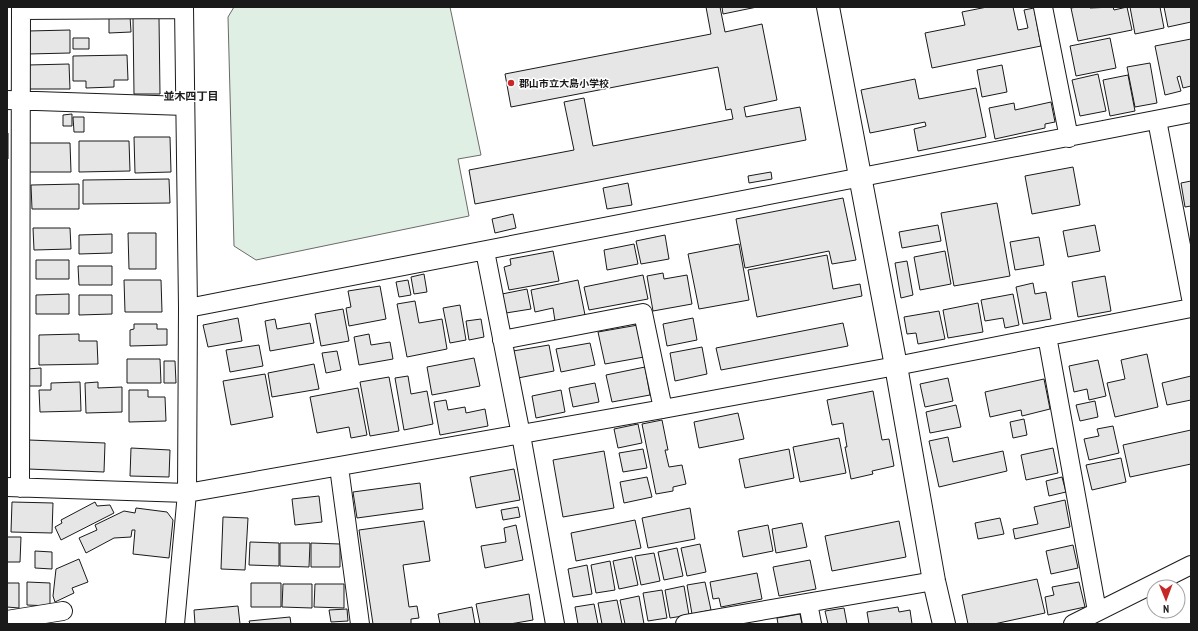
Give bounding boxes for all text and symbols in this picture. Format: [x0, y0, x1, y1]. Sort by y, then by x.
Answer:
place label: 郡山市立大島小学校 [519, 77, 609, 90]
marker: 郡山市立大島小学校 [506, 78, 516, 88]
district label: 並木四丁目 [164, 89, 219, 103]
north arrow [1146, 579, 1186, 619]
text: N [1163, 602, 1169, 616]

